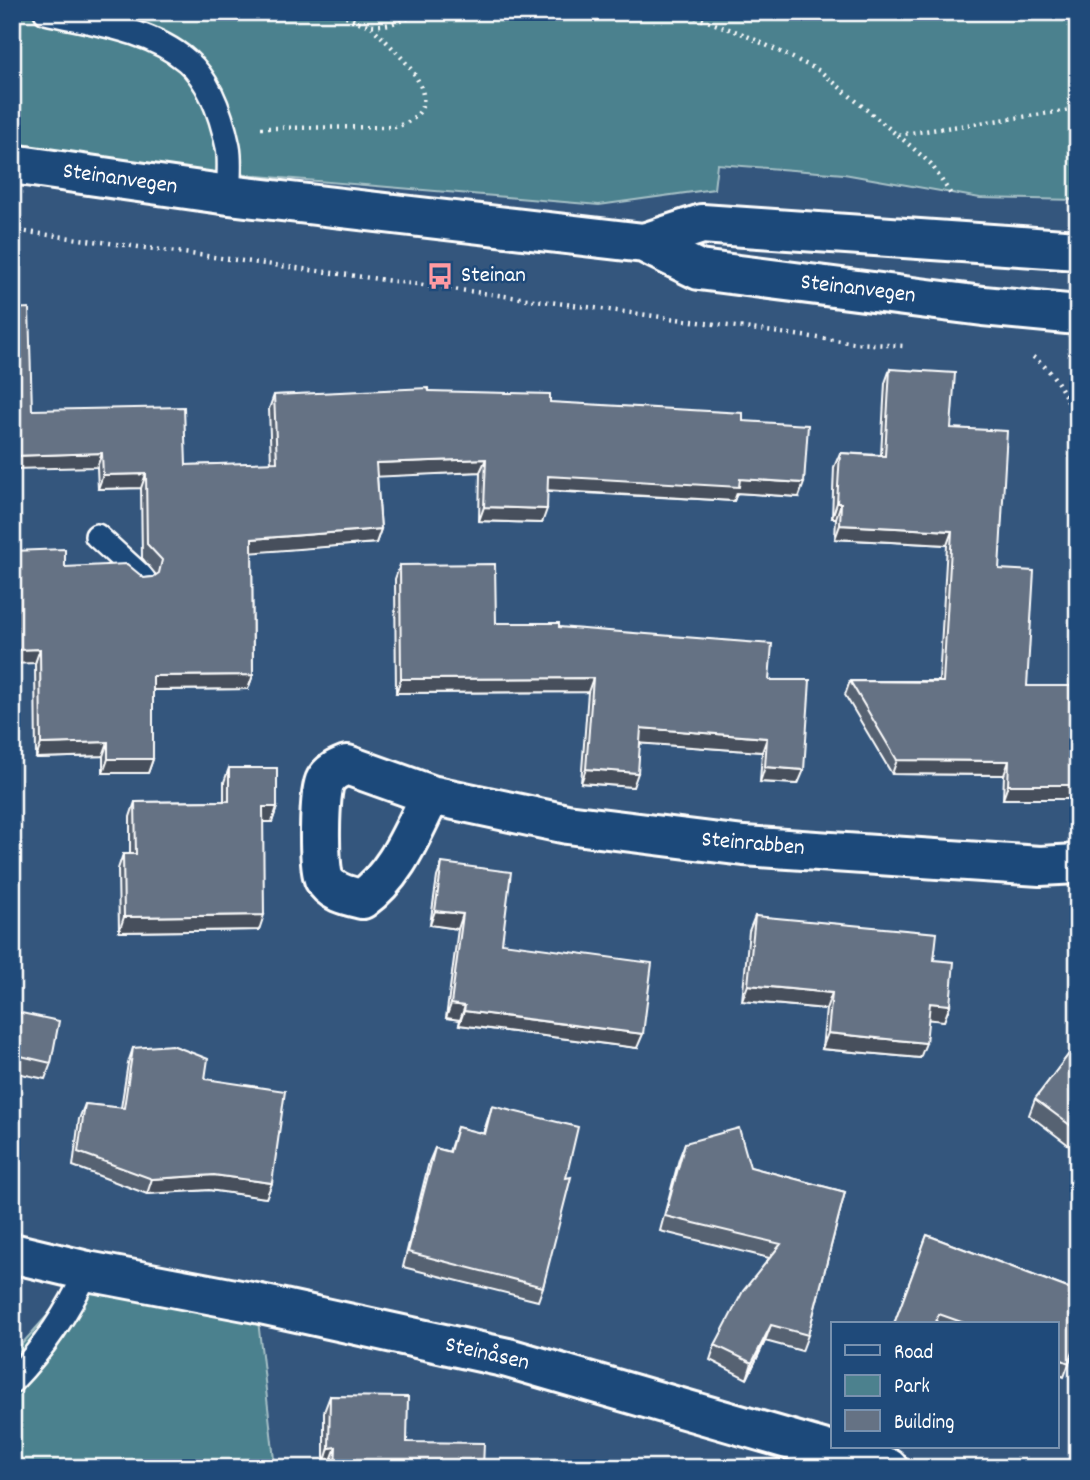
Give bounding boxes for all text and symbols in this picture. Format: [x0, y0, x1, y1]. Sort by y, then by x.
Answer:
street label: Steinanvegen [61, 156, 179, 204]
place label: Steinan [461, 260, 526, 293]
bus stop icon: Steinan [425, 261, 455, 291]
street label: Steinanvegen [799, 267, 917, 313]
street label: Steinrabben [700, 824, 806, 866]
legend [831, 1322, 1058, 1448]
street label: Steinåsen [442, 1329, 532, 1381]
text: Road [894, 1339, 933, 1369]
text: Park [894, 1373, 930, 1403]
text: Building [894, 1409, 954, 1439]

